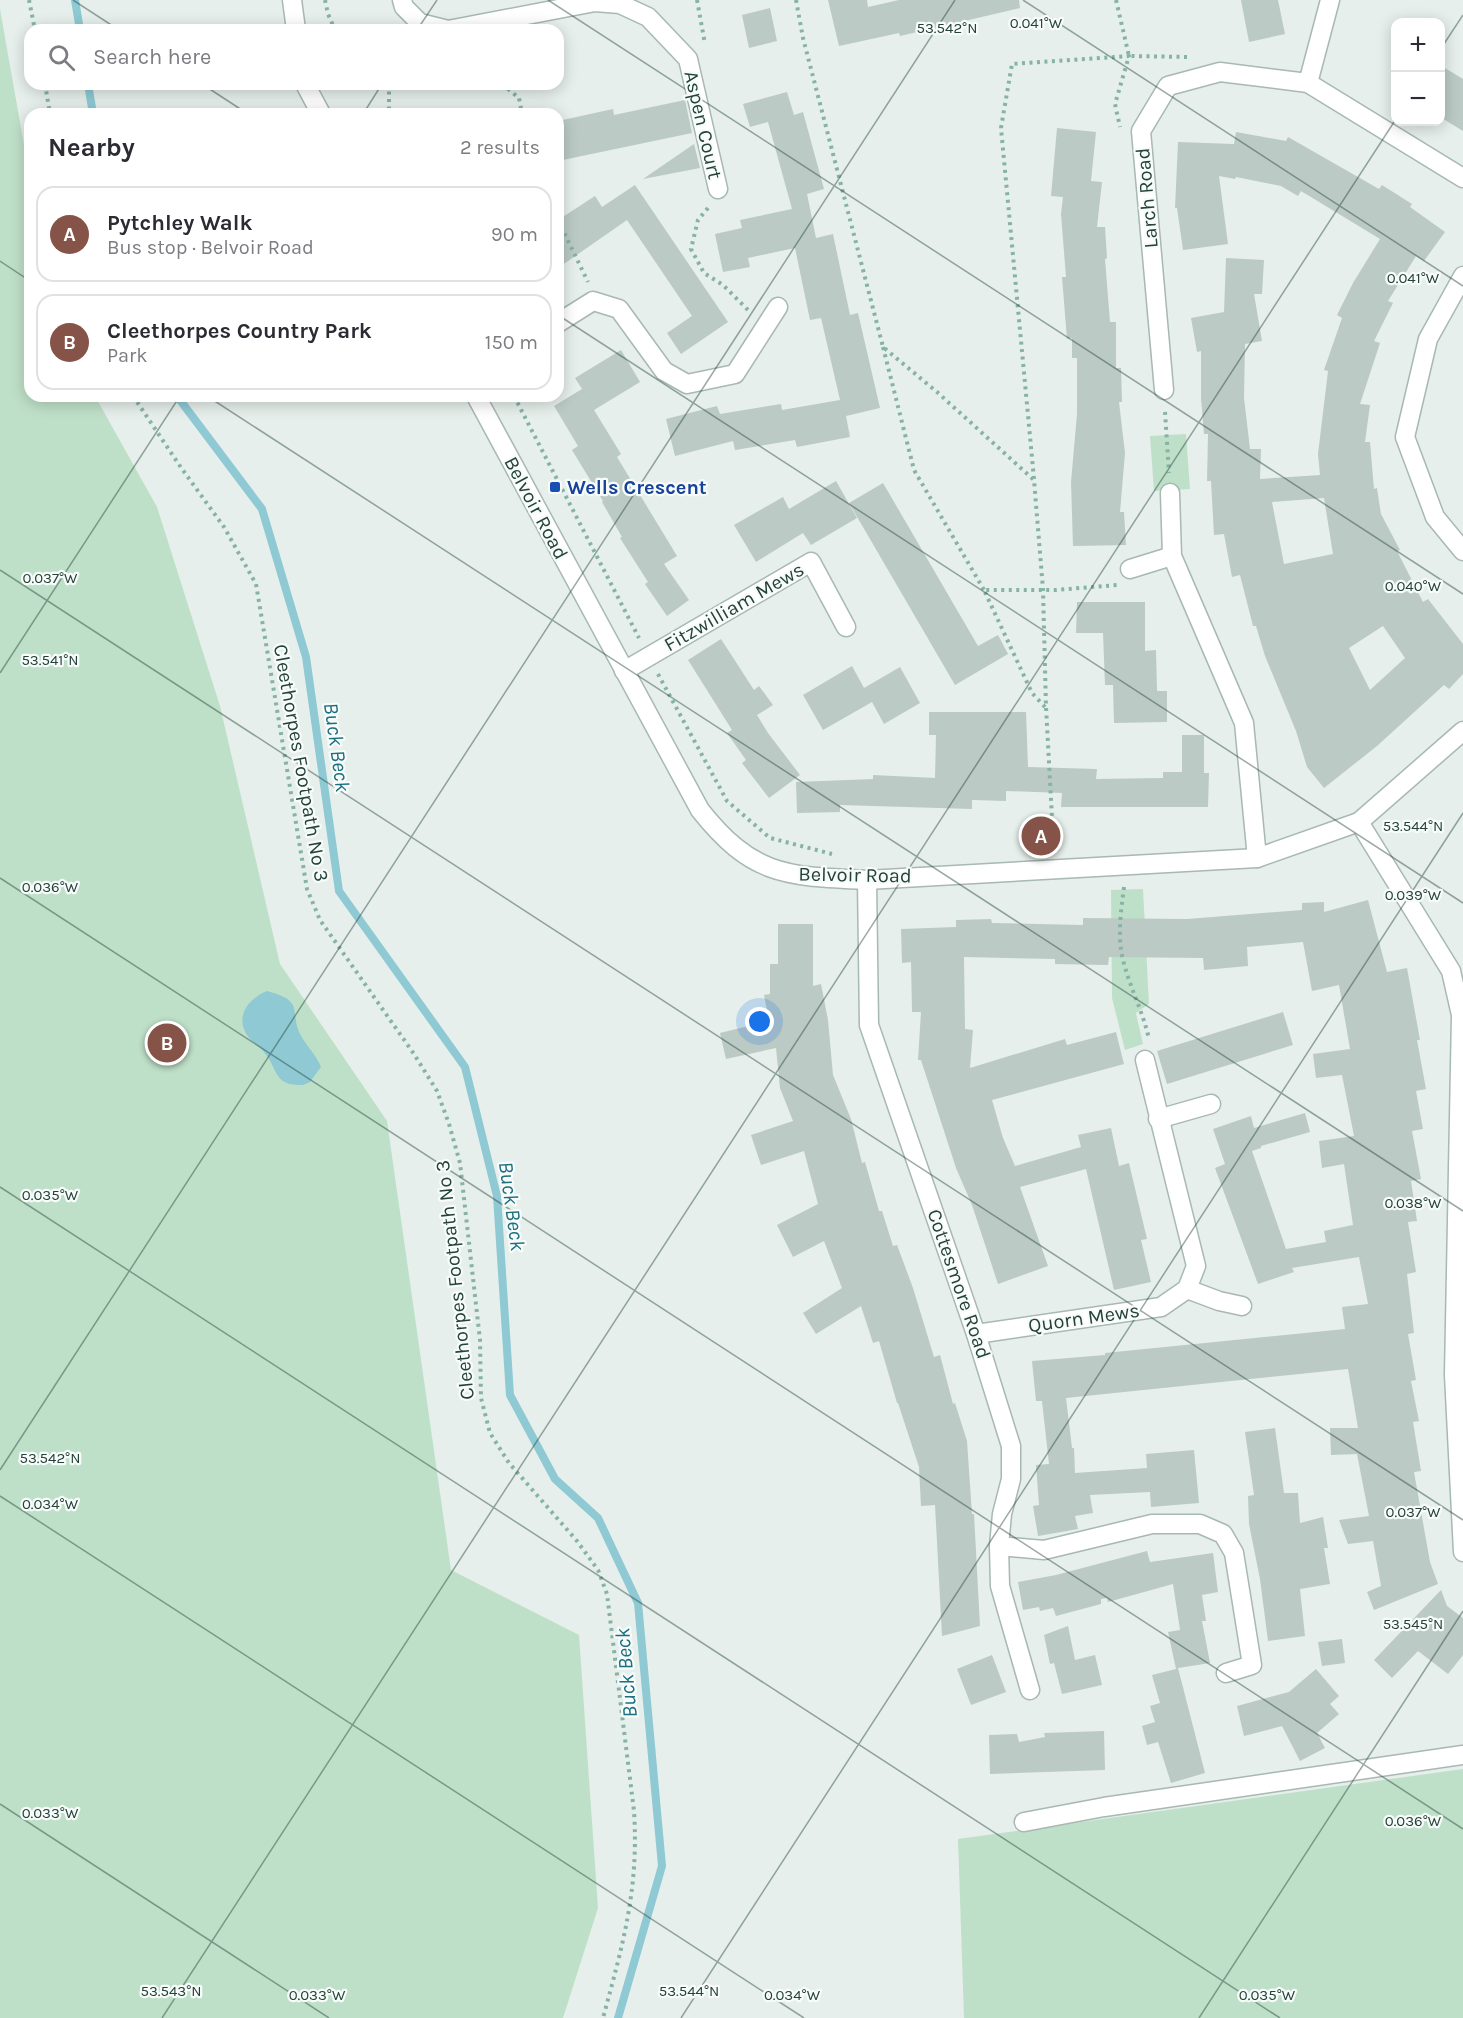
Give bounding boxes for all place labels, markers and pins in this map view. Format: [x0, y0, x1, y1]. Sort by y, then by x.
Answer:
place label: Wells Crescent [567, 476, 707, 499]
marker: Wells Crescent [548, 480, 562, 494]
pin: A [1022, 814, 1060, 858]
pin: B [148, 1020, 186, 1066]

